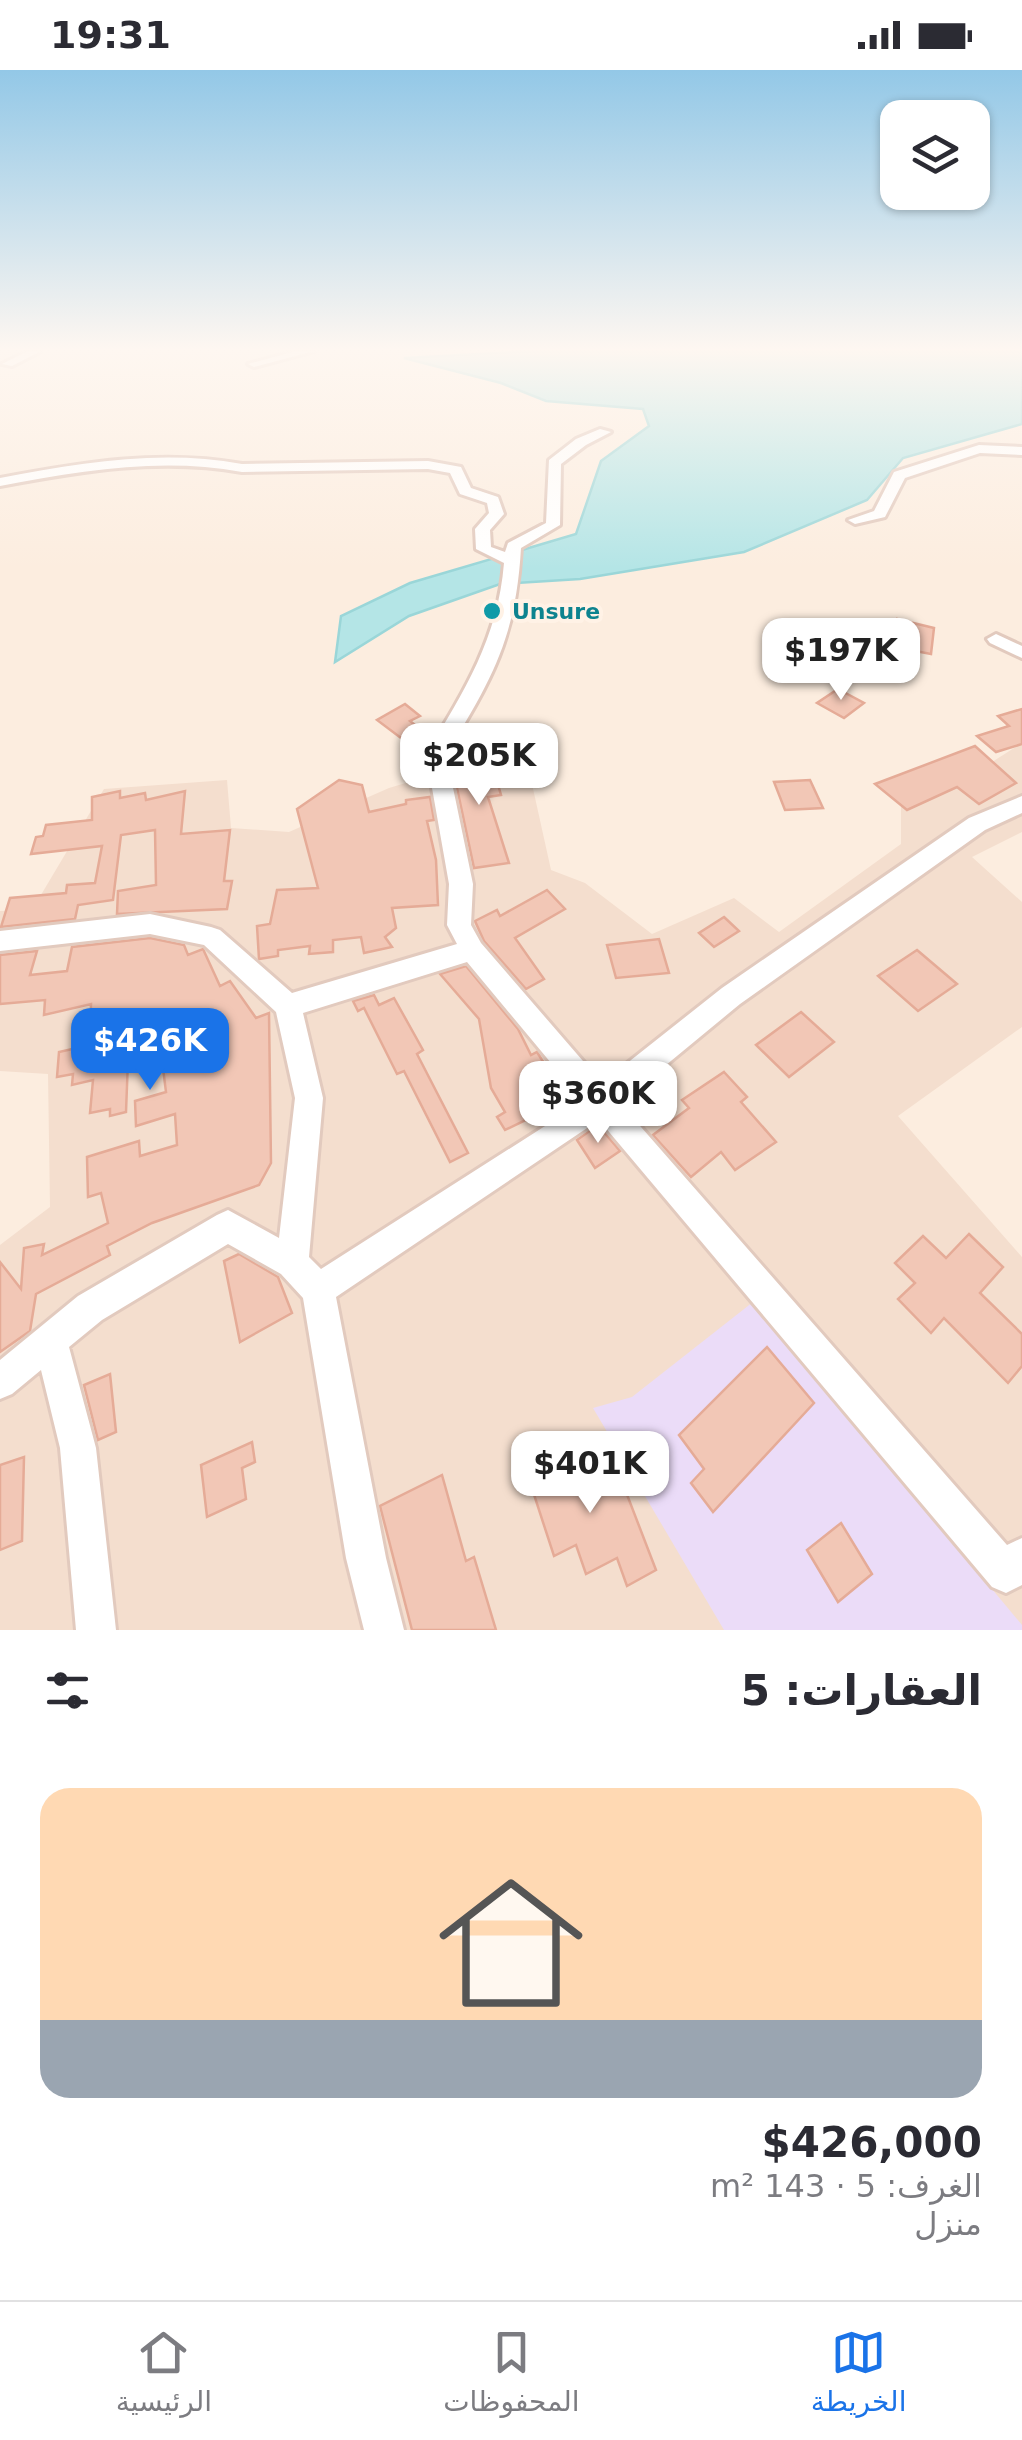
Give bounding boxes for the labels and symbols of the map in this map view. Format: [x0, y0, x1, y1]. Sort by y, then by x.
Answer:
place label: Unsure [512, 599, 600, 624]
marker: Unsure [481, 600, 503, 622]
pin: $197K [771, 618, 911, 703]
pin: $205K [409, 723, 549, 808]
pin: $426K [80, 1008, 220, 1093]
pin: $360K [528, 1061, 668, 1146]
pin: $401K [520, 1431, 660, 1516]

